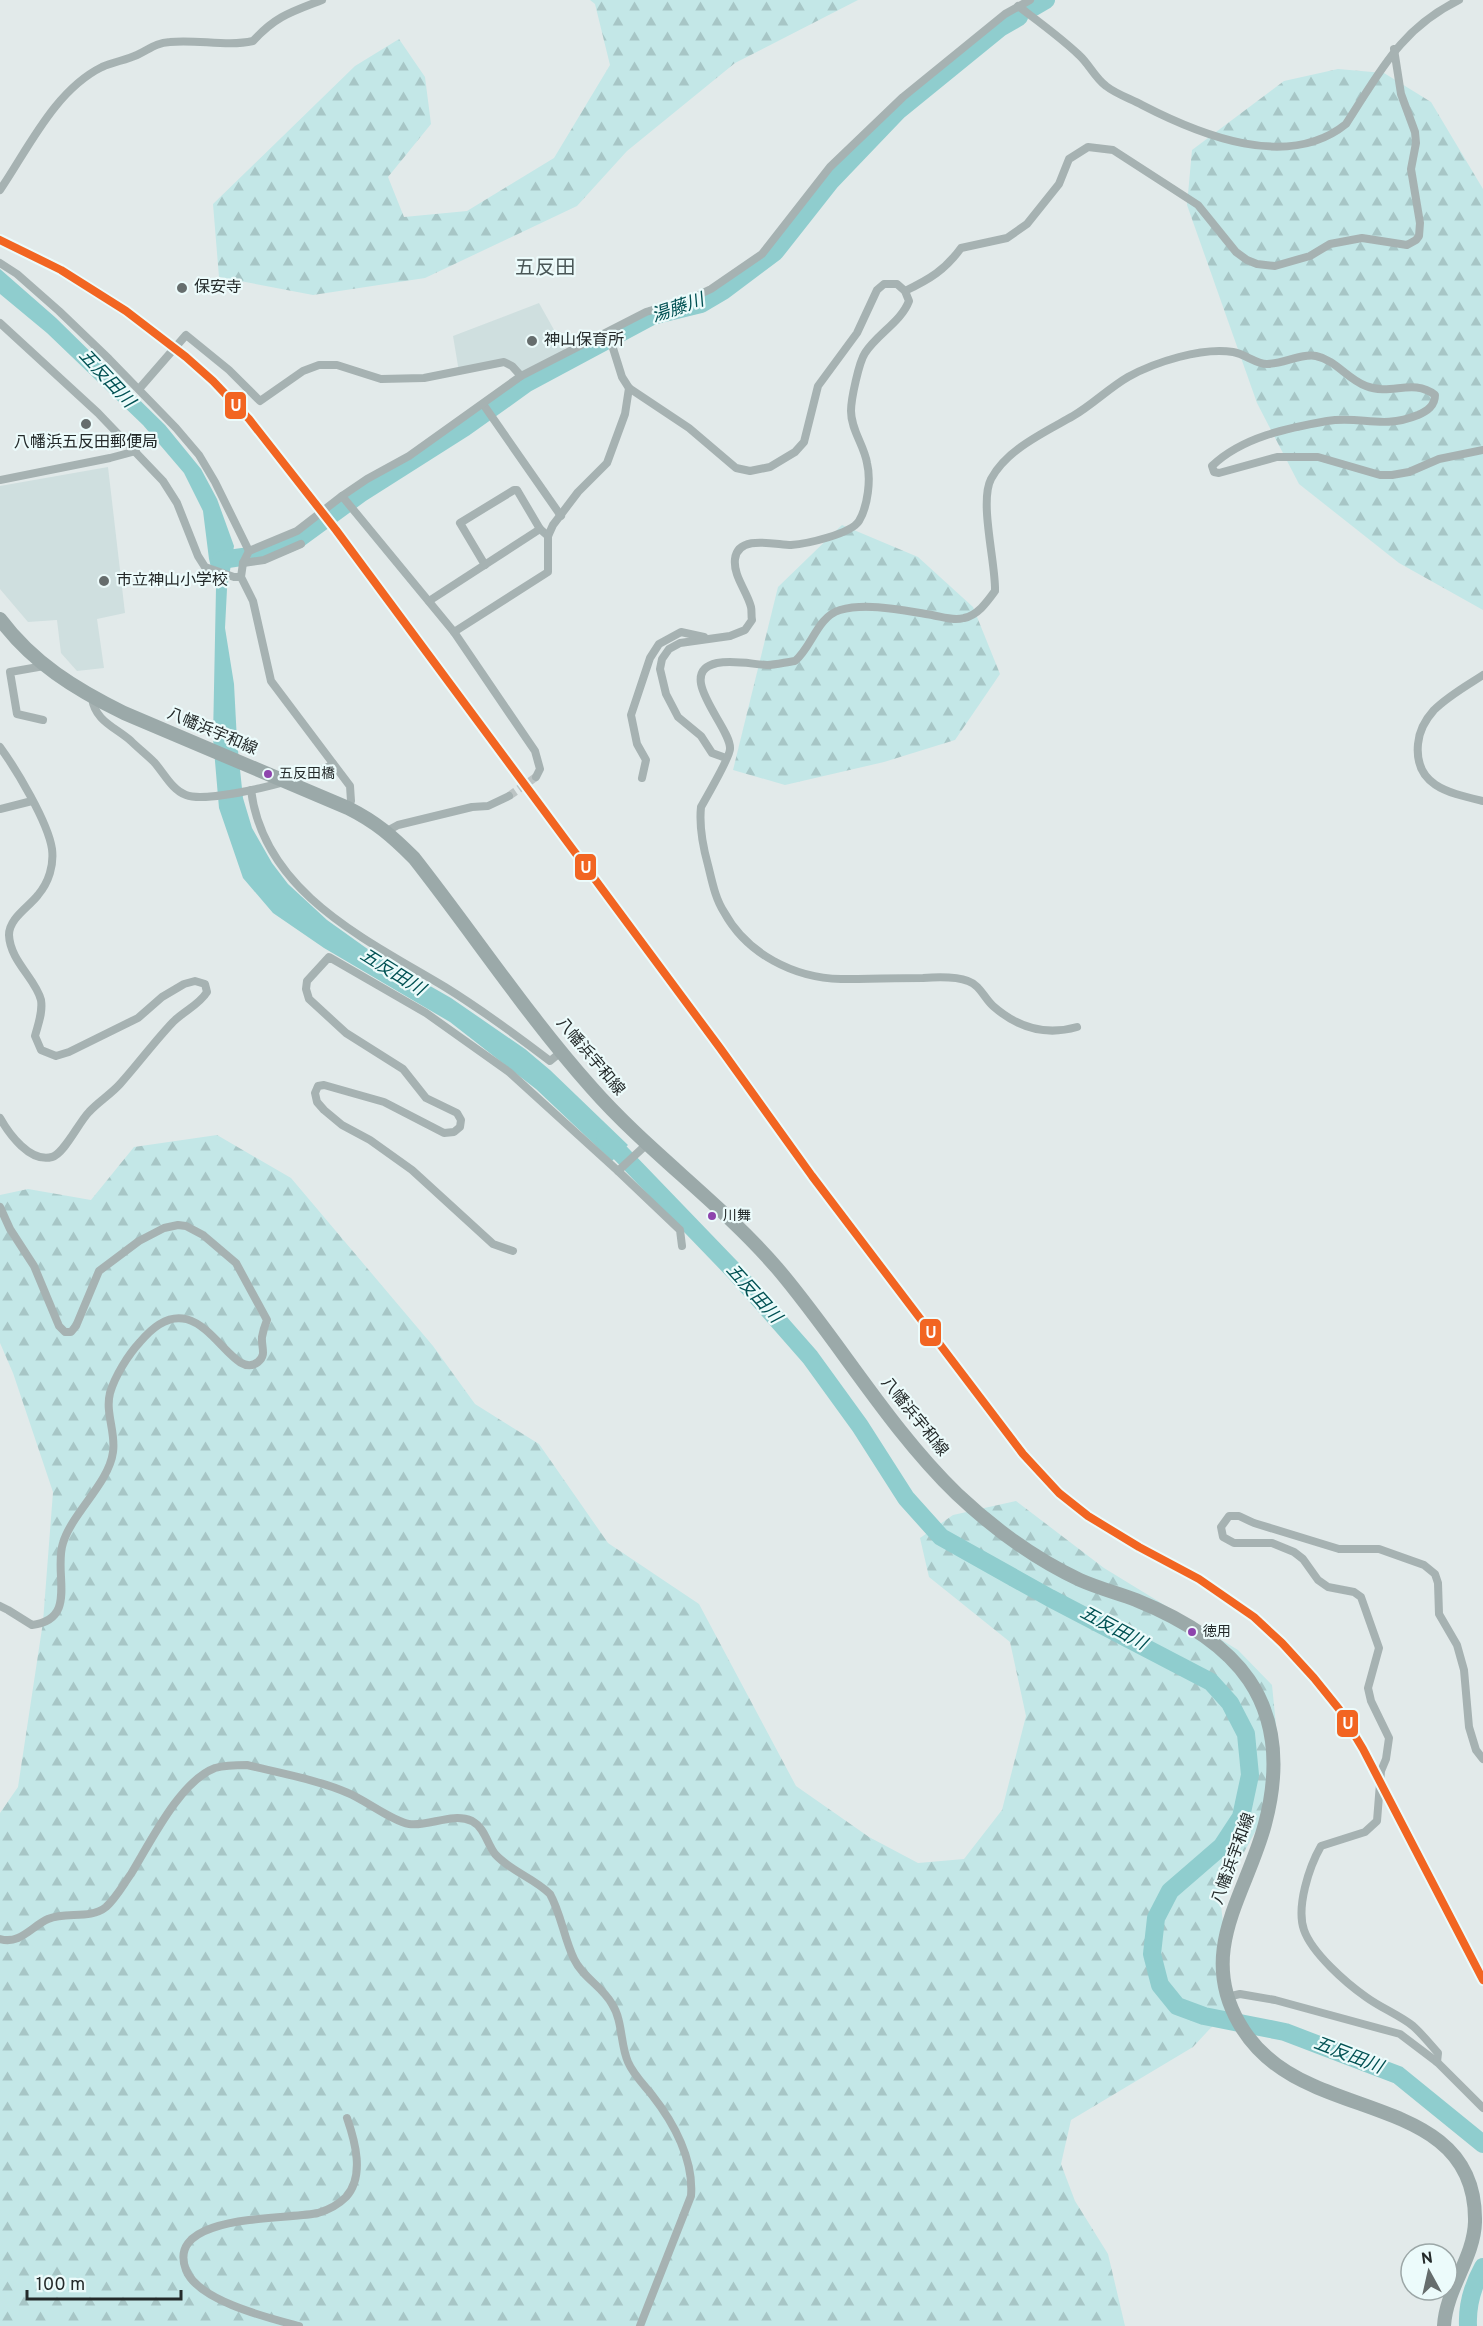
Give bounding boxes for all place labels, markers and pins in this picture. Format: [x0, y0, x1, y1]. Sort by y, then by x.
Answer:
place label: 保安寺 [194, 278, 242, 298]
marker: 保安寺 [175, 281, 189, 295]
place label: 神山保育所 [544, 331, 624, 351]
marker: 神山保育所 [525, 334, 539, 348]
marker: 八幡浜五反田郵便局 [79, 417, 93, 431]
place label: 八幡浜五反田郵便局 [14, 433, 158, 453]
place label: 市立神山小学校 [116, 571, 228, 591]
marker: 市立神山小学校 [97, 574, 111, 588]
place label: 五反田橋 [279, 766, 335, 783]
marker: 五反田橋 [262, 768, 274, 780]
place label: 川舞 [723, 1208, 751, 1225]
marker: 川舞 [706, 1210, 718, 1222]
place label: 徳用 [1203, 1624, 1231, 1641]
marker: 徳用 [1186, 1626, 1198, 1638]

